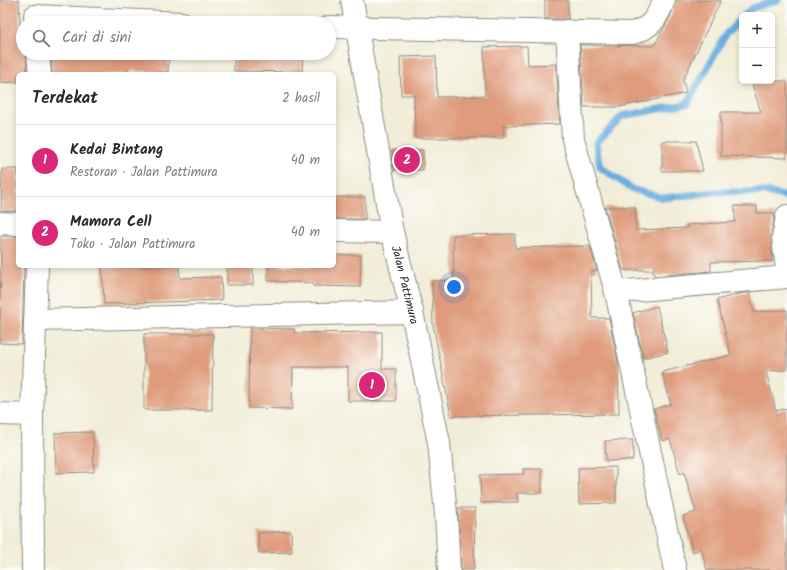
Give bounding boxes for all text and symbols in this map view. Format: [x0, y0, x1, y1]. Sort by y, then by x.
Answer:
map controls [739, 12, 775, 84]
button: + [739, 12, 775, 48]
search box [16, 16, 336, 60]
text: Cari di sini [62, 26, 131, 50]
icon: search [30, 27, 52, 49]
button: − [739, 48, 775, 84]
text: Terdekat [32, 85, 98, 112]
text: 2 hasil [282, 88, 320, 109]
text: Kedai Bintang [70, 138, 163, 162]
pin: 2 [394, 145, 420, 175]
text: 1 [43, 150, 47, 171]
text: 40 m [291, 150, 320, 171]
text: Restoran · Jalan Pattimura [70, 162, 218, 183]
text: Mamora Cell [70, 210, 152, 234]
text: 2 [41, 222, 49, 243]
text: 40 m [291, 222, 320, 243]
text: Toko · Jalan Pattimura [70, 234, 195, 255]
street label: Jalan Pattimura [386, 244, 423, 326]
your location [444, 277, 464, 297]
pin: 1 [359, 370, 385, 400]

